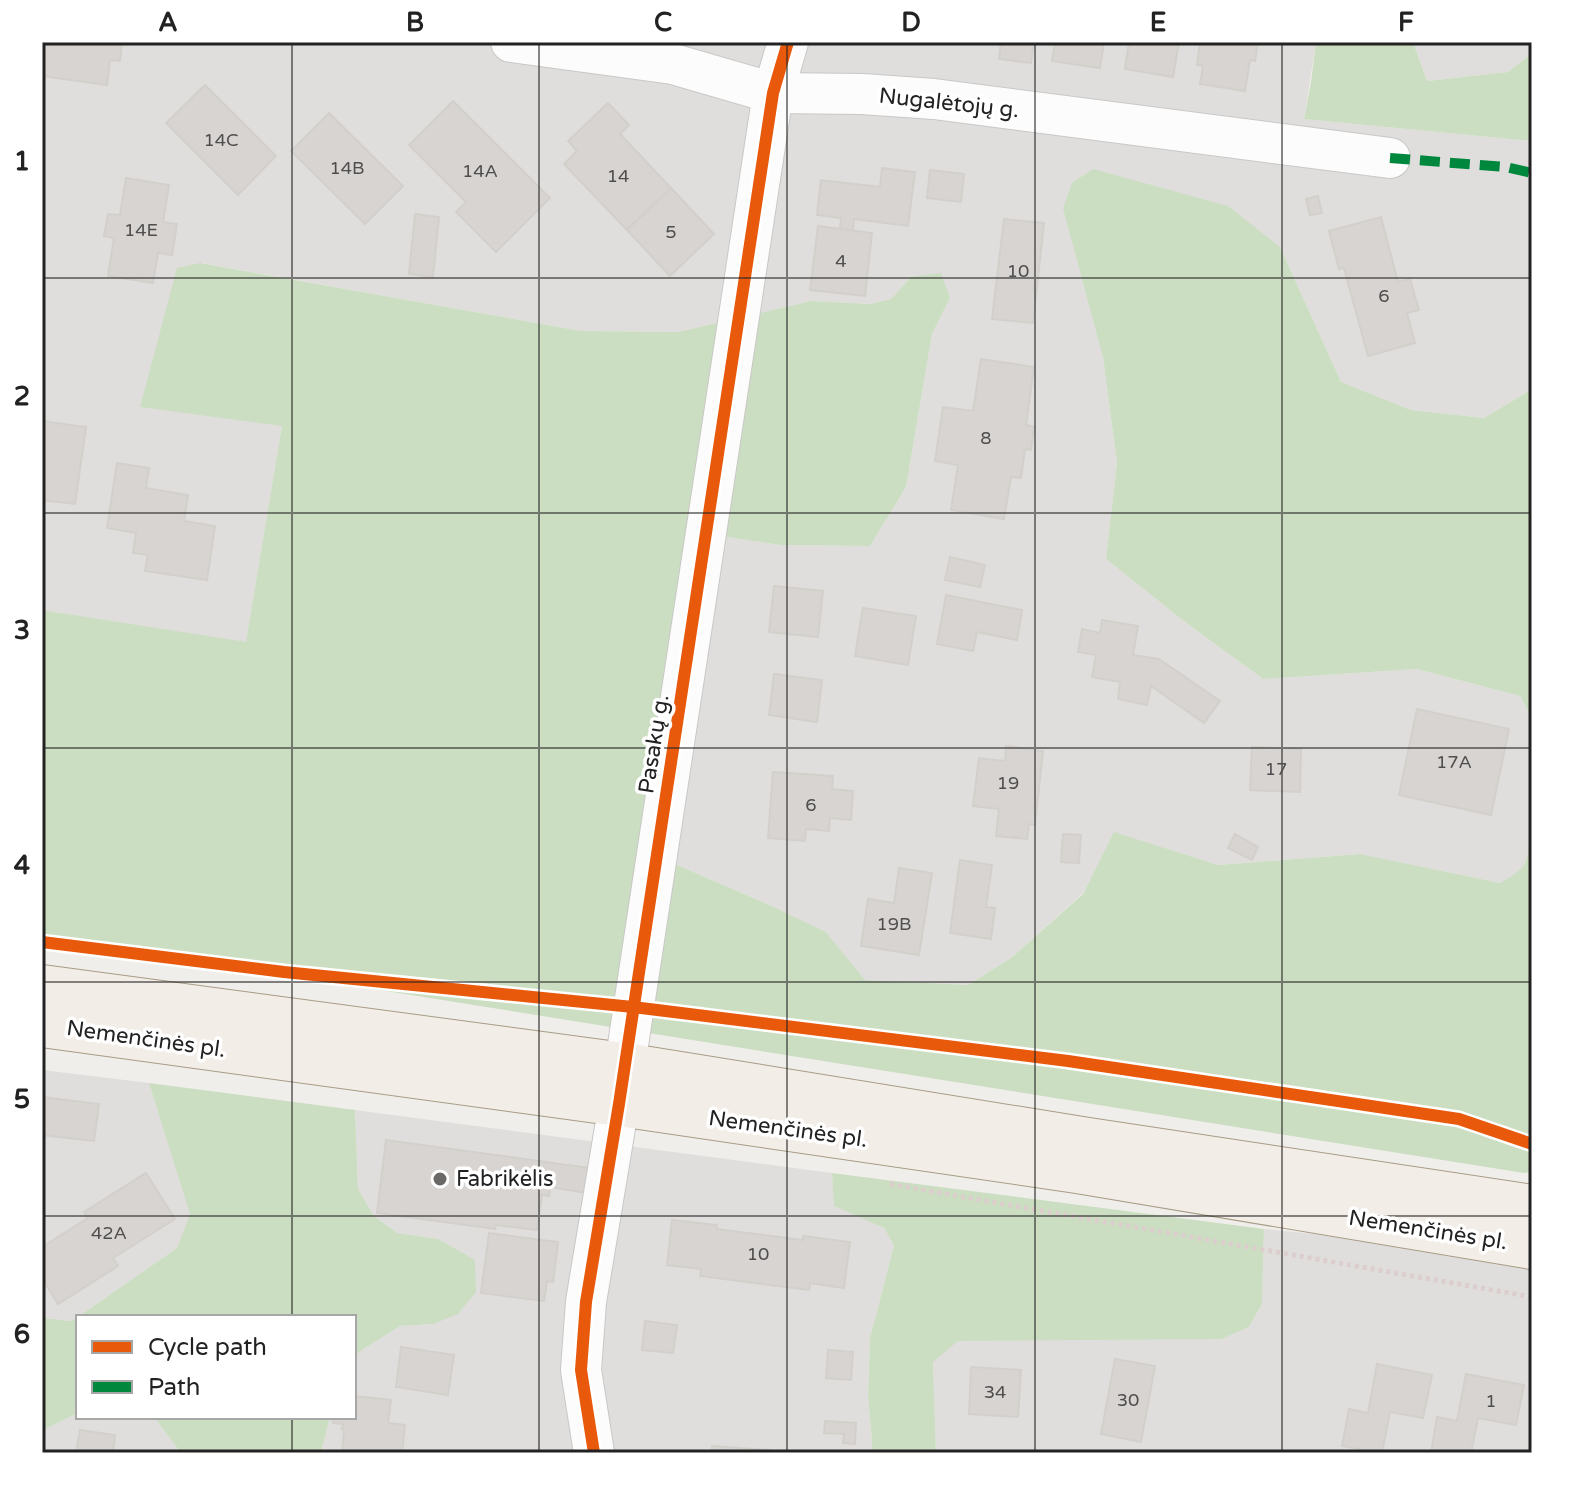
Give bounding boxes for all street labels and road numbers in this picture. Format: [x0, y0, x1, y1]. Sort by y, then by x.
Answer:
street label: Nugalėtojų g. [878, 83, 1020, 123]
street label: Pasakų g. [633, 692, 675, 796]
street label: Nemenčinės pl. [65, 1015, 227, 1063]
street label: Nemenčinės pl. [707, 1105, 869, 1153]
street label: Nemenčinės pl. [1347, 1205, 1509, 1255]

